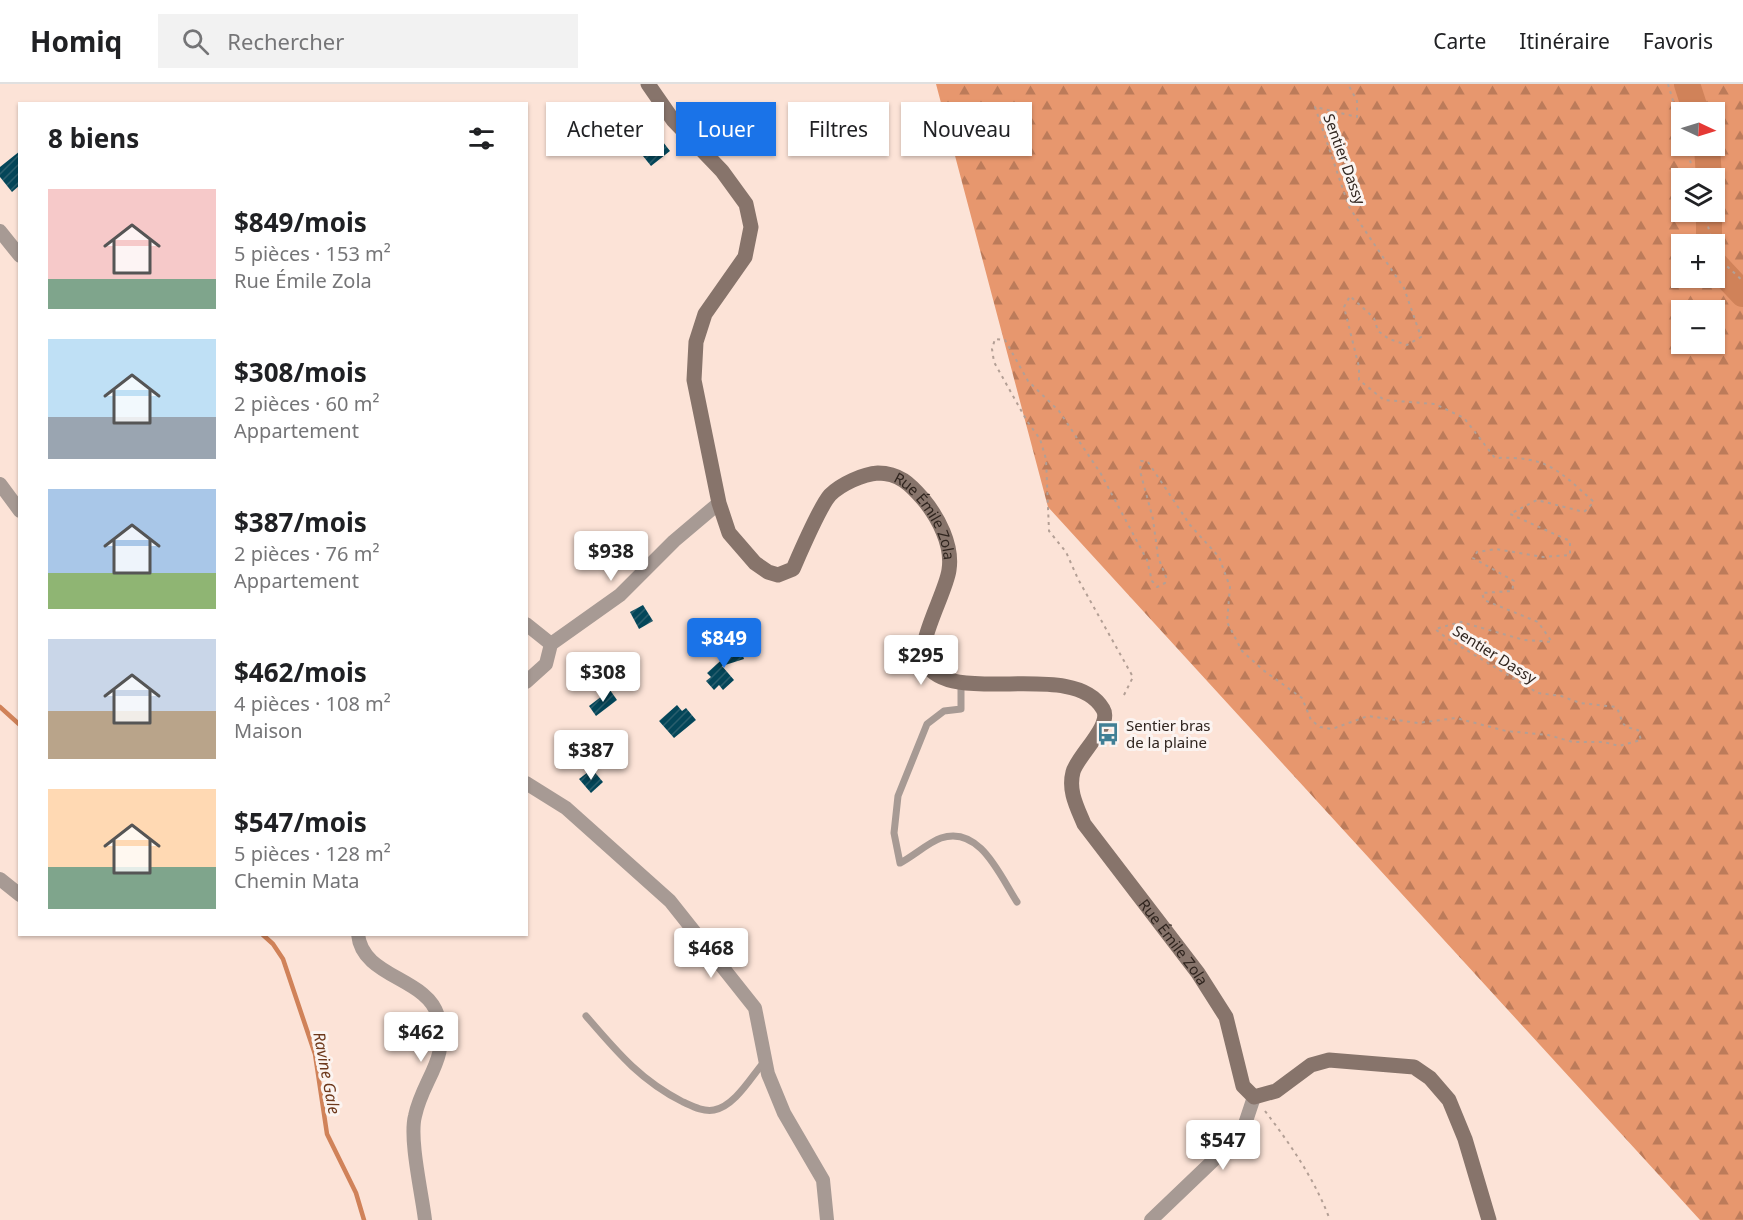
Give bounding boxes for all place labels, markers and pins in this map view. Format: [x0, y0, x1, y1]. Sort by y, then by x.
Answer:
pin: $938 [575, 531, 647, 582]
pin: $849 [688, 618, 760, 669]
pin: $295 [885, 635, 957, 686]
pin: $308 [567, 652, 639, 703]
place label: Sentier bras de la plaine [1126, 715, 1211, 752]
bus stop icon: Sentier bras de la plaine [1095, 721, 1121, 747]
pin: $387 [555, 730, 627, 781]
pin: $468 [675, 928, 747, 979]
pin: $462 [385, 1012, 457, 1063]
pin: $547 [1187, 1120, 1259, 1171]

